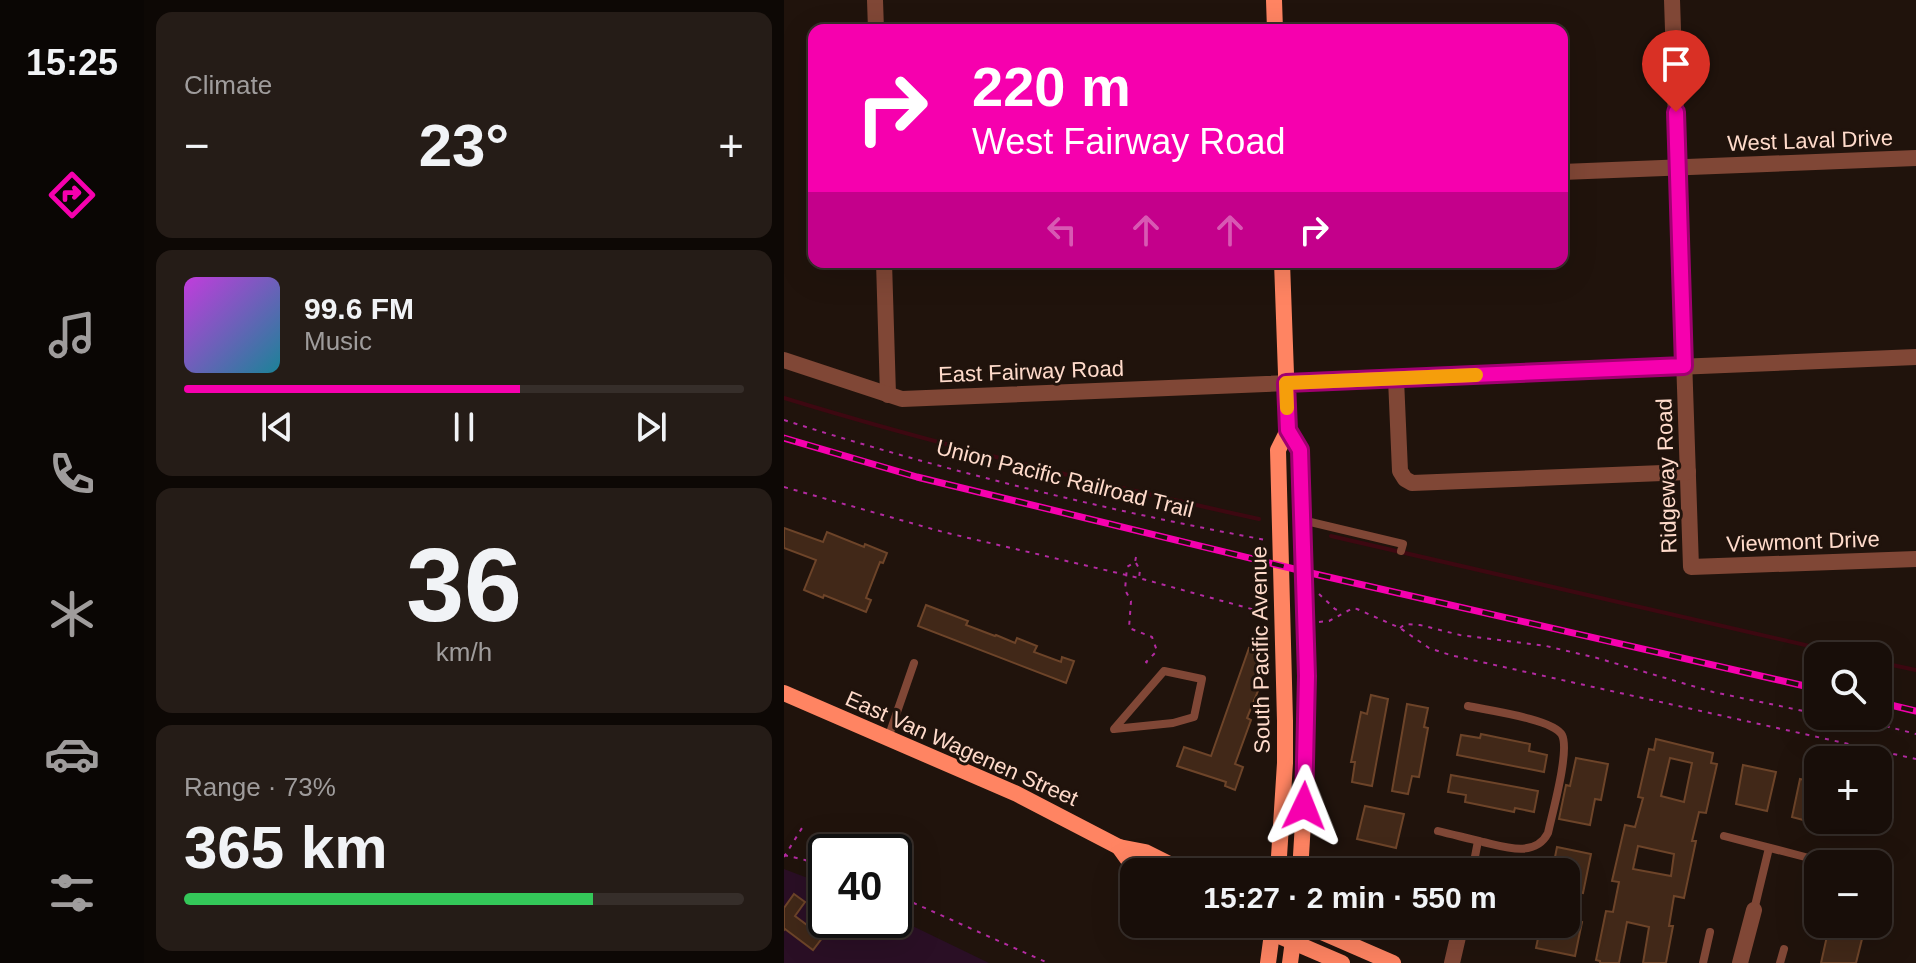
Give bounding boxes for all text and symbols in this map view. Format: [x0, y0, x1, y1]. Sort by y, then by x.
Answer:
pin [1642, 30, 1710, 112]
text: 15:25 [26, 42, 118, 83]
icon: arrive [1654, 42, 1698, 86]
text: 220 m [972, 55, 1131, 118]
icon: right [840, 56, 944, 160]
text: Climate [184, 70, 272, 100]
text: 23° [419, 112, 509, 179]
text: − [184, 121, 210, 170]
text: + [718, 121, 744, 170]
text: West Fairway Road [972, 121, 1285, 162]
street label: West Laval Drive [1727, 125, 1893, 156]
icon: directions [44, 167, 100, 223]
icon: left [1040, 208, 1084, 252]
icon: ahead [1124, 208, 1168, 252]
icon: ahead [1208, 208, 1252, 252]
icon: right [1292, 208, 1336, 252]
text: 99.6 FM [304, 292, 414, 325]
icon: music [44, 307, 100, 363]
text: Music [304, 326, 372, 356]
street label: East Fairway Road [938, 356, 1124, 387]
street label: Ridgeway Road [1651, 398, 1682, 554]
icon: previous [255, 405, 299, 449]
icon: pause [442, 405, 486, 449]
icon: next [629, 405, 673, 449]
street label: Union Pacific Railroad Trail [934, 434, 1196, 523]
icon: phone [44, 446, 100, 502]
street label: Viewmont Drive [1726, 526, 1880, 557]
text: 36 [406, 527, 522, 643]
street label: South Pacific Avenue [1246, 546, 1275, 754]
icon: climate [44, 586, 100, 642]
text: km/h [436, 637, 492, 667]
map controls [1804, 642, 1892, 938]
button: search [1804, 642, 1892, 730]
street label: East Van Wagenen Street [842, 686, 1082, 811]
icon: car [44, 726, 100, 782]
button: + [1804, 746, 1892, 834]
position arrow [1262, 764, 1346, 848]
text: Range · 73% [184, 772, 336, 802]
text: 365 km [184, 814, 388, 881]
speed limit sign: 40 [808, 834, 912, 938]
button: − [1804, 850, 1892, 938]
icon: filters [44, 865, 100, 921]
text: 15:27 · 2 min · 550 m [1203, 881, 1497, 914]

